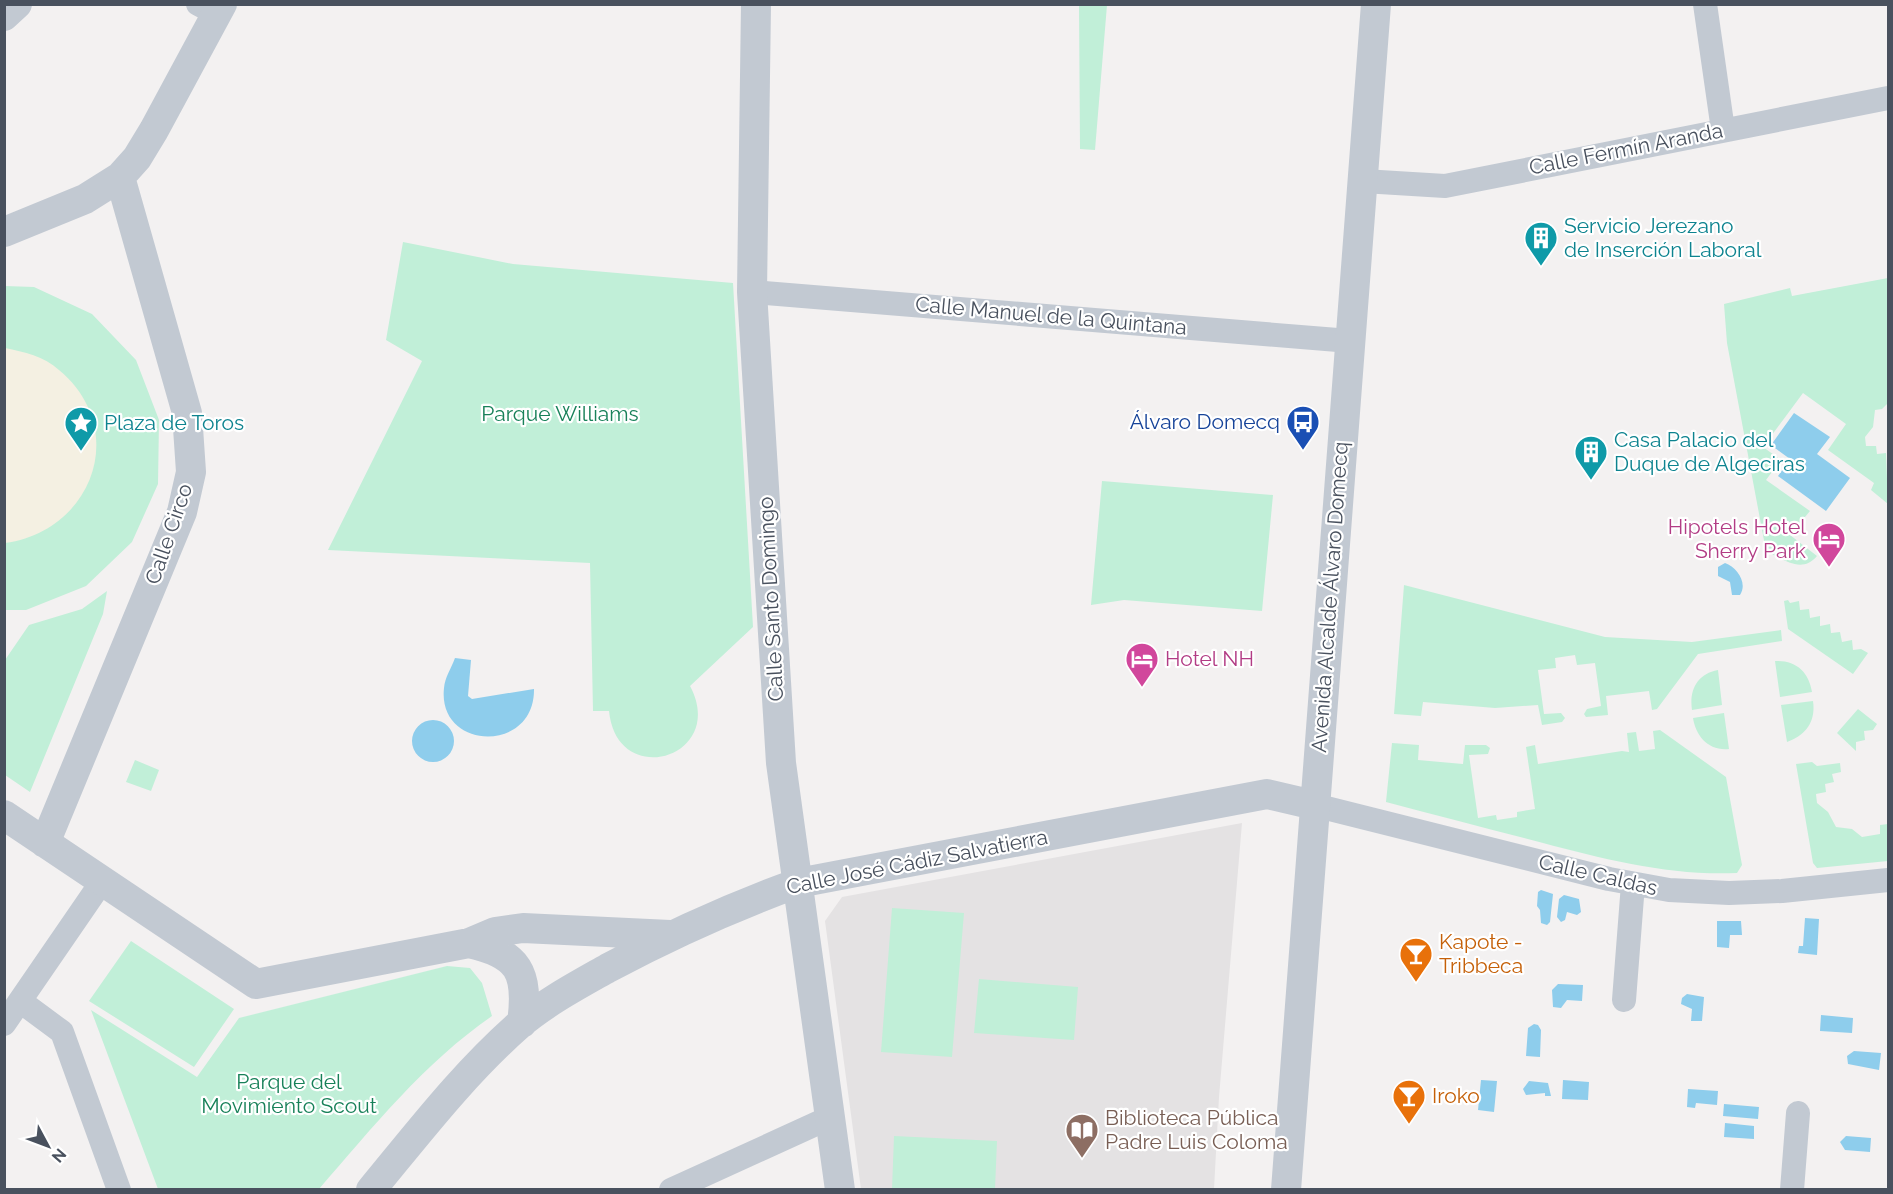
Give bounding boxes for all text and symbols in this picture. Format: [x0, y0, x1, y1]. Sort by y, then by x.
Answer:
street label: Calle Fermín Aranda [1527, 117, 1725, 180]
place label: Servicio Jerezano de Inserción Laboral [1564, 213, 1762, 262]
building icon: Servicio Jerezano de Inserción Laboral [1523, 220, 1559, 267]
street label: Calle Manuel de la Quintana [914, 291, 1188, 340]
park label: Parque Williams [481, 401, 639, 426]
bus stop icon: Álvaro Domecq [1285, 404, 1321, 451]
place icon: Plaza de Toros [63, 405, 99, 452]
place label: Álvaro Domecq [1130, 409, 1280, 434]
place label: Plaza de Toros [104, 410, 244, 435]
place label: Casa Palacio del Duque de Algeciras [1614, 427, 1805, 476]
building icon: Casa Palacio del Duque de Algeciras [1573, 434, 1609, 481]
street label: Avenida Alcalde Álvaro Domecq [1306, 441, 1353, 753]
street label: Calle Circo [140, 480, 197, 588]
street label: Calle Santo Domingo [753, 496, 788, 702]
place label: Hipotels Hotel Sherry Park [1668, 514, 1806, 563]
hotel icon: Hipotels Hotel Sherry Park [1811, 521, 1847, 568]
hotel icon: Hotel NH [1124, 641, 1160, 688]
place label: Hotel NH [1165, 646, 1254, 671]
street label: Calle José Cádiz Salvatierra [784, 824, 1050, 899]
street label: Calle Caldas [1536, 849, 1660, 900]
place label: Kapote - Tribbeca [1439, 929, 1523, 978]
bar icon: Kapote - Tribbeca [1398, 936, 1434, 983]
park label: Parque del Movimiento Scout [201, 1069, 377, 1118]
bar icon: Iroko [1391, 1078, 1427, 1125]
place label: Iroko [1432, 1083, 1480, 1108]
place label: Biblioteca Pública Padre Luis Coloma [1105, 1105, 1288, 1154]
library icon: Biblioteca Pública Padre Luis Coloma [1064, 1112, 1100, 1159]
north arrow [18, 1116, 78, 1176]
text: N [48, 1145, 70, 1166]

